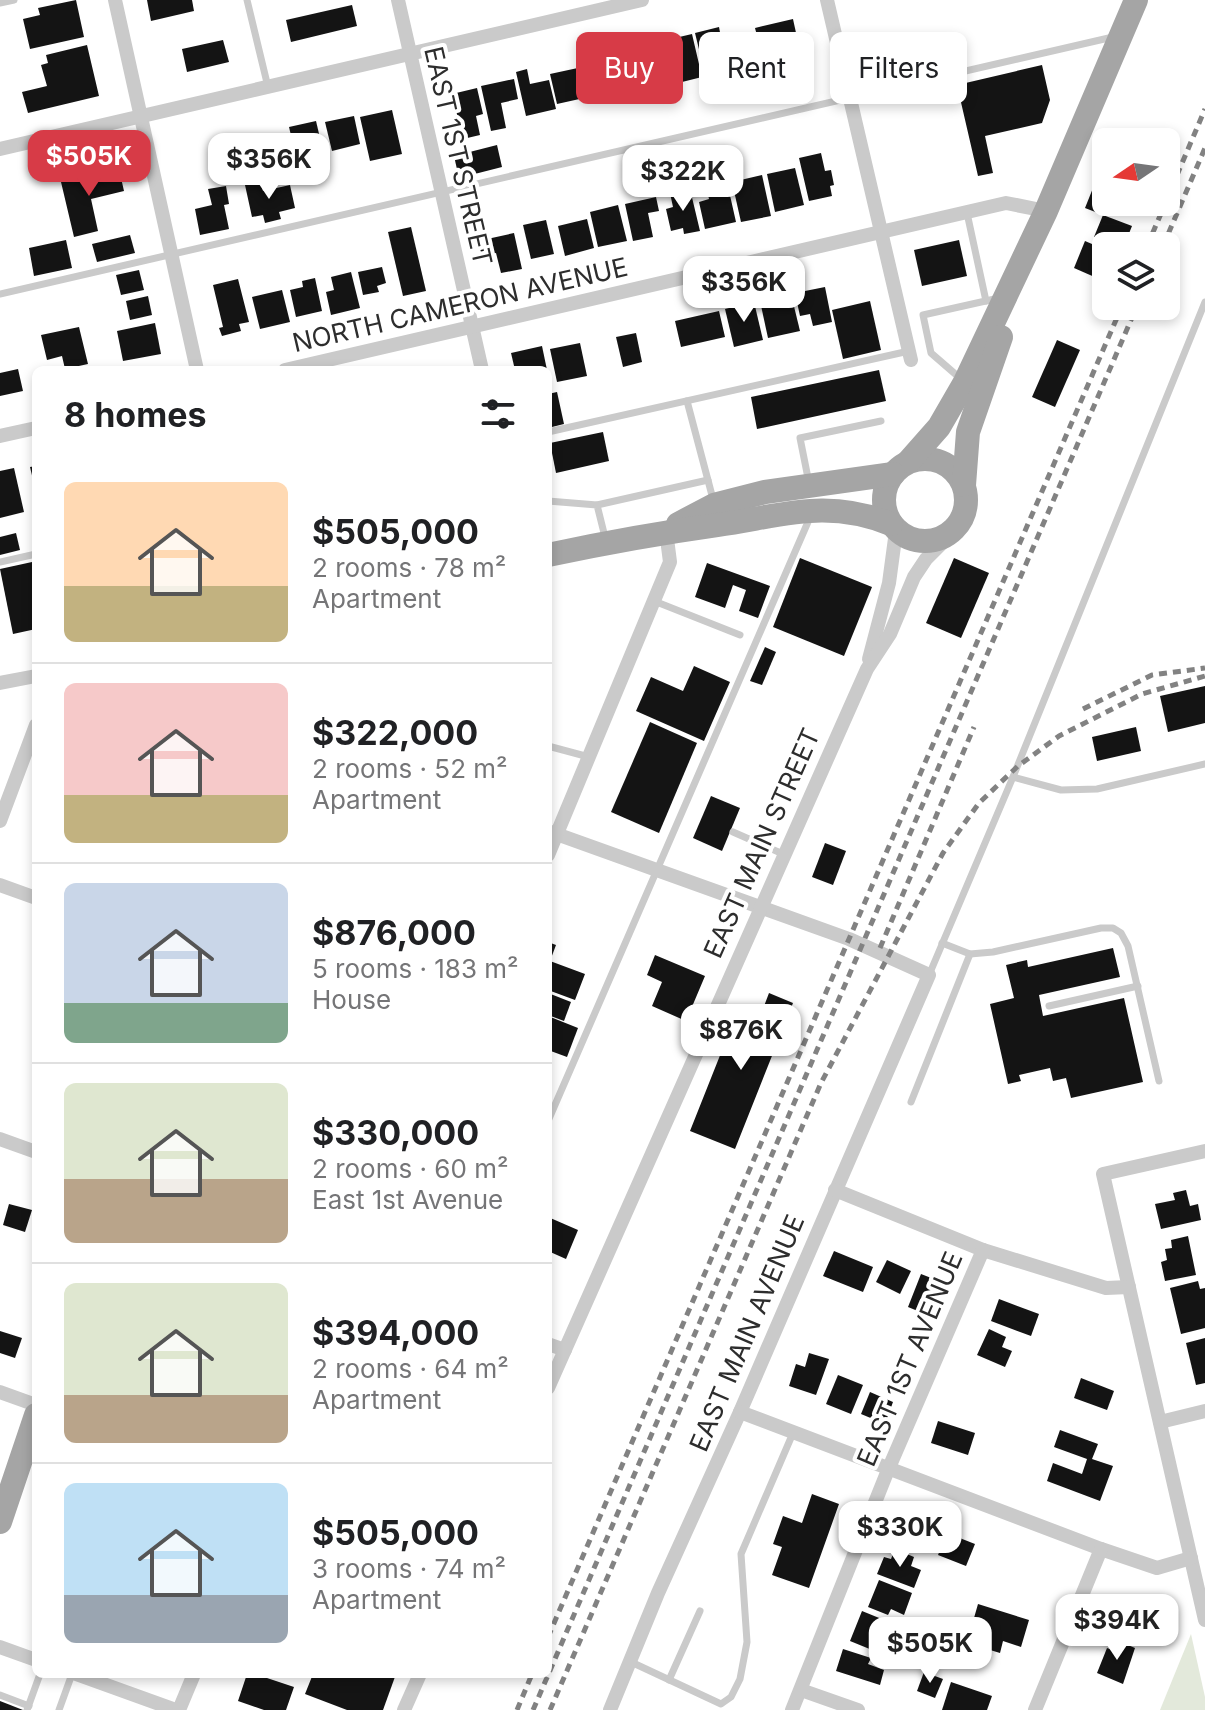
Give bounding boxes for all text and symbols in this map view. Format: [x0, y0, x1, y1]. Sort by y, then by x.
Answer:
chip: Buy [576, 32, 683, 104]
chip: Rent [699, 32, 814, 104]
chip: Filters [830, 32, 967, 104]
street label: EAST 1ST STREET [418, 43, 499, 268]
north arrow [1092, 128, 1180, 216]
map controls [1092, 128, 1180, 320]
pin: $505K [33, 130, 145, 198]
pin: $356K [213, 133, 325, 201]
text: $505K [46, 140, 132, 171]
text: $356K [226, 143, 312, 174]
pin: $322K [627, 145, 739, 213]
text: $322K [640, 155, 726, 186]
button: layers [1092, 232, 1180, 320]
street label: NORTH CAMERON AVENUE [289, 251, 630, 358]
pin: $356K [688, 256, 800, 324]
text: $356K [701, 266, 787, 297]
icon: filters [476, 392, 520, 436]
text: 8 homes [64, 394, 207, 435]
text: $505,000 [312, 511, 479, 552]
icon: home [128, 514, 224, 610]
text: 2 rooms · 78 m² [312, 552, 506, 583]
text: Apartment [312, 583, 441, 614]
text: $322,000 [312, 712, 478, 753]
icon: home [128, 715, 224, 811]
street label: EAST MAIN STREET [697, 723, 826, 962]
text: 2 rooms · 52 m² [312, 753, 508, 784]
text: Apartment [312, 784, 441, 815]
text: $876,000 [312, 912, 476, 953]
icon: home [128, 915, 224, 1011]
text: 5 rooms · 183 m² [312, 953, 519, 984]
text: House [312, 984, 391, 1015]
pin: $876K [685, 1004, 797, 1072]
text: $876K [699, 1014, 783, 1045]
text: $330,000 [312, 1112, 479, 1153]
icon: home [128, 1115, 224, 1211]
text: 2 rooms · 60 m² [312, 1153, 508, 1184]
text: East 1st Avenue [312, 1184, 503, 1215]
street label: EAST MAIN AVENUE [683, 1210, 810, 1456]
street label: EAST 1ST AVENUE [850, 1247, 969, 1471]
text: $394,000 [312, 1312, 479, 1353]
icon: home [128, 1315, 224, 1411]
text: 2 rooms · 64 m² [312, 1353, 509, 1384]
text: Apartment [312, 1384, 441, 1415]
pin: $330K [844, 1501, 956, 1569]
text: $330K [857, 1511, 943, 1542]
text: $505,000 [312, 1512, 479, 1553]
icon: home [128, 1515, 224, 1611]
text: 3 rooms · 74 m² [312, 1553, 506, 1584]
text: Apartment [312, 1584, 441, 1615]
pin: $394K [1061, 1594, 1173, 1662]
text: $394K [1074, 1604, 1160, 1635]
pin: $505K [874, 1617, 986, 1685]
text: $505K [887, 1627, 973, 1658]

